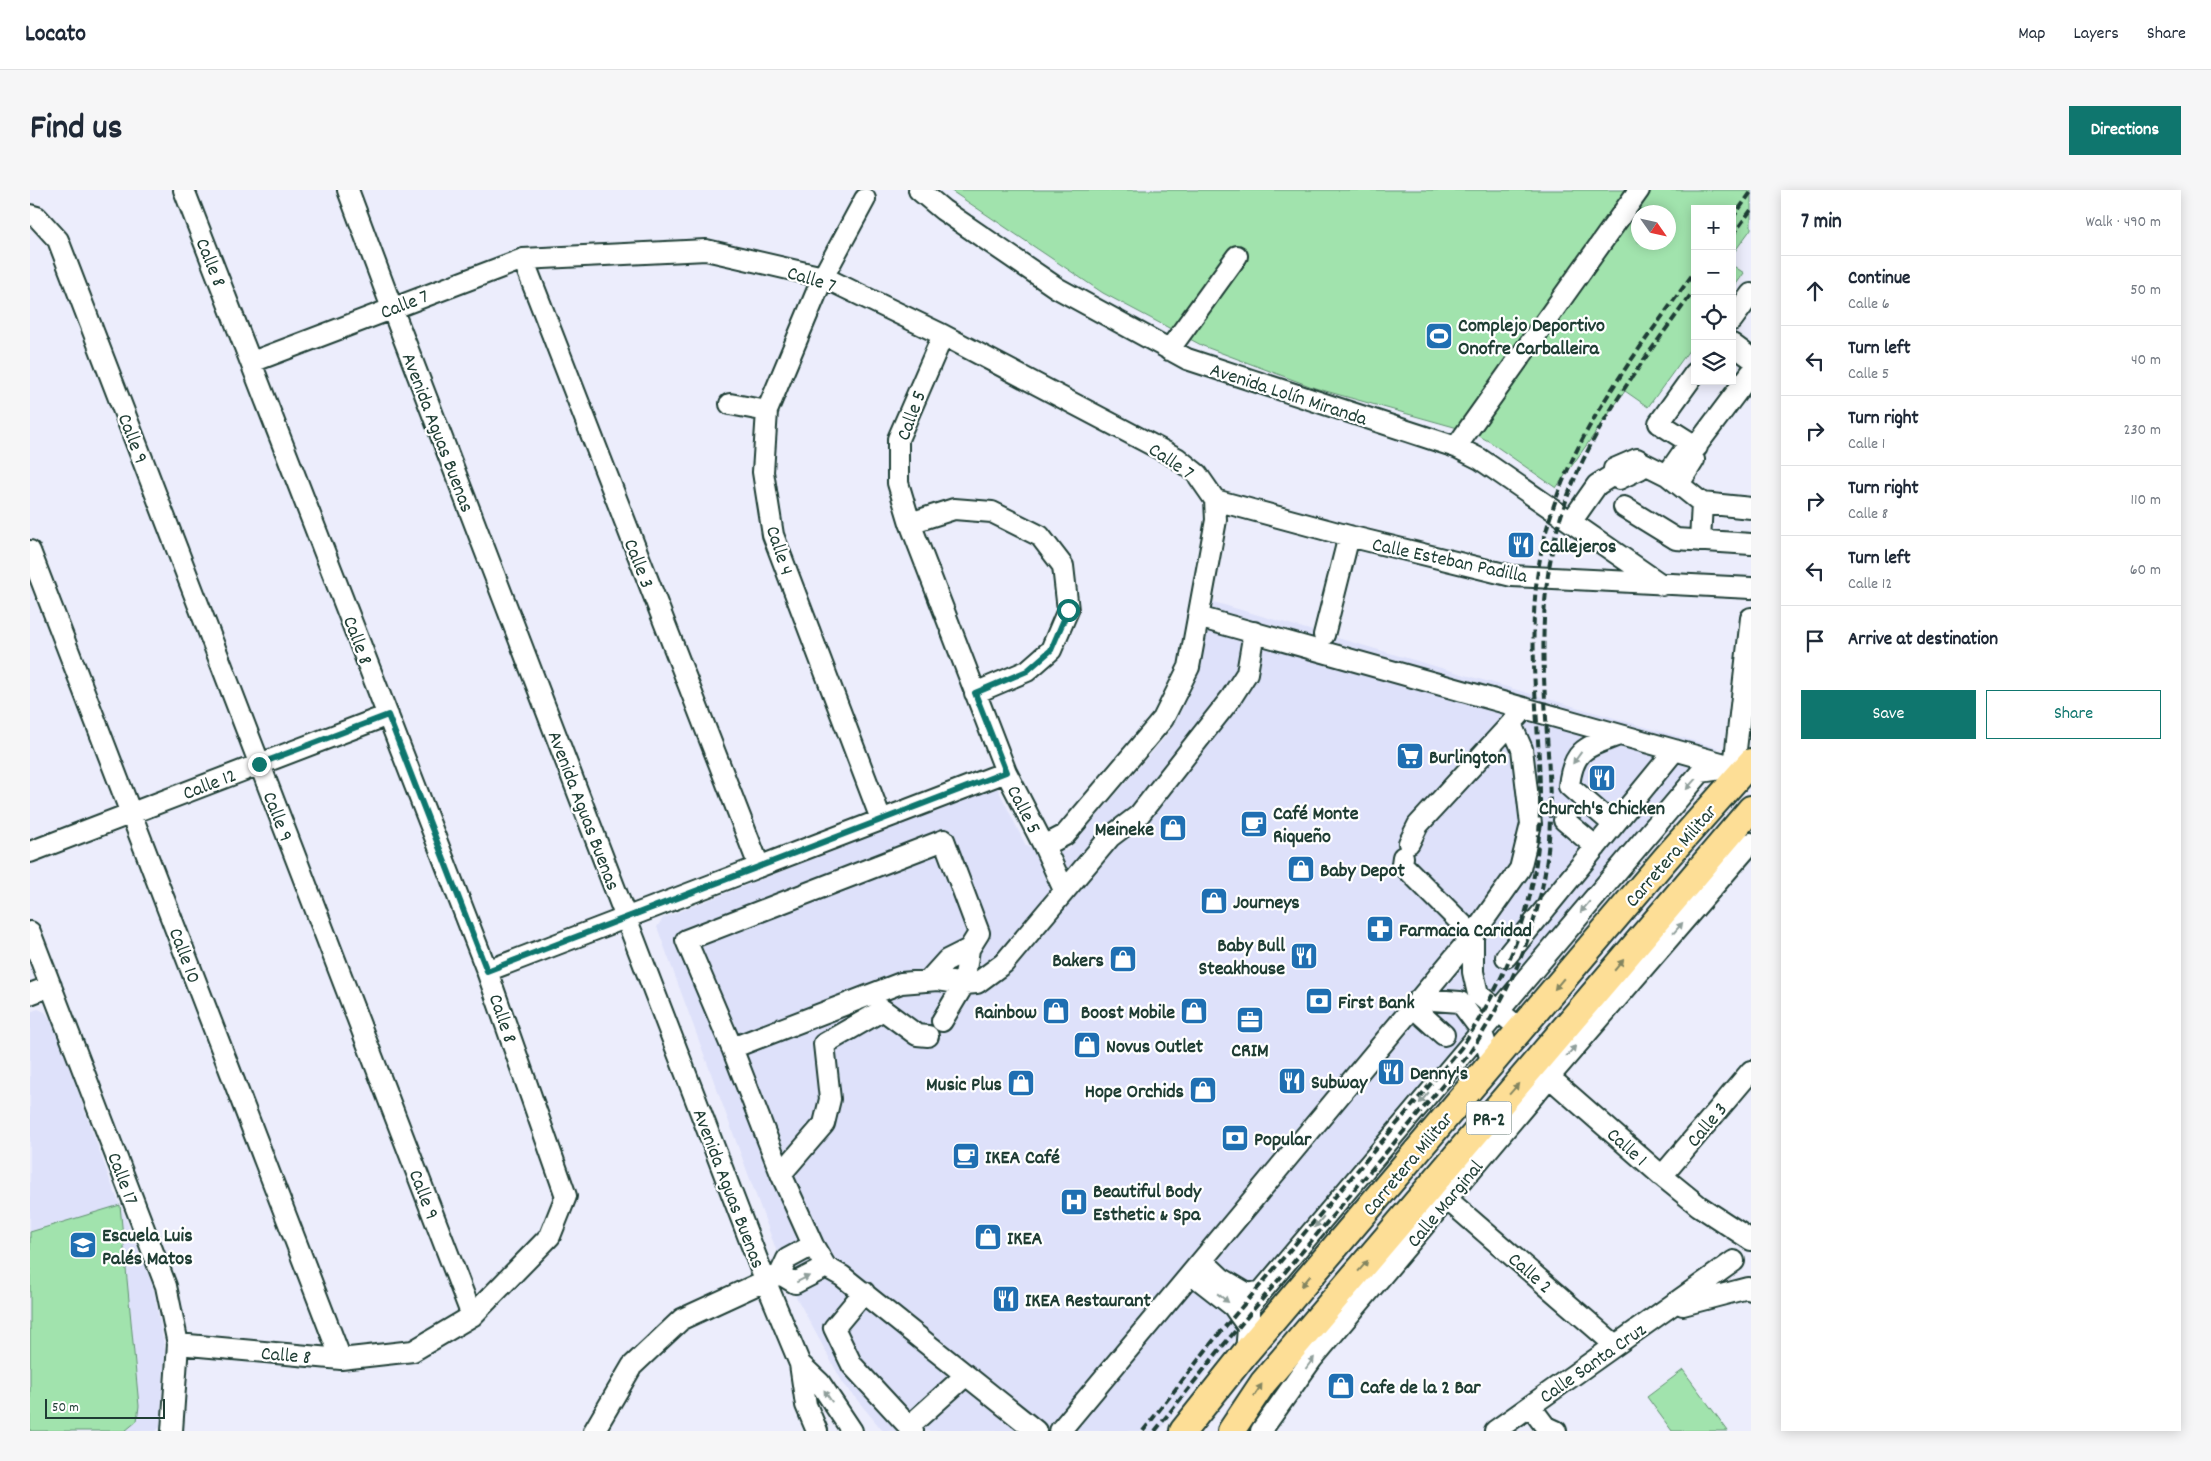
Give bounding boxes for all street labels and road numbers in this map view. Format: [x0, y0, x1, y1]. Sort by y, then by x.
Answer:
street label: Calle 8 [187, 235, 232, 292]
street label: Calle 7 [783, 260, 839, 302]
street label: Calle 7 [377, 284, 433, 328]
street label: Avenida Aguas Buenas [393, 349, 480, 517]
street label: Avenida Lolín Miranda [1206, 357, 1371, 435]
street label: Calle 5 [891, 387, 935, 445]
street label: Calle 9 [109, 410, 153, 468]
street label: Calle 7 [1142, 437, 1199, 488]
street label: Calle 4 [757, 523, 799, 579]
street label: Calle Esteban Padilla [1369, 532, 1530, 592]
street label: Calle 3 [615, 535, 659, 593]
street label: Calle 8 [334, 613, 378, 670]
street label: Avenida Aguas Buenas [539, 727, 626, 895]
street label: Calle 12 [179, 763, 241, 809]
street label: Calle 5 [998, 781, 1046, 840]
street label: Calle 9 [254, 788, 298, 846]
street label: Carretera Militar [1620, 799, 1725, 915]
street label: Calle 10 [160, 924, 207, 988]
street label: Calle 8 [480, 991, 523, 1047]
street label: Calle 3 [1681, 1097, 1735, 1154]
road number: PR-2 [1466, 1101, 1512, 1134]
street label: Avenida Aguas Buenas [684, 1105, 771, 1273]
street label: Carretera Militar [1357, 1106, 1462, 1223]
street label: Calle 1 [1599, 1122, 1653, 1174]
street label: Calle 17 [98, 1149, 144, 1209]
street label: Calle Marginal [1401, 1155, 1491, 1255]
street label: Calle 9 [400, 1166, 444, 1224]
street label: Calle 2 [1501, 1247, 1557, 1302]
street label: Calle Santa Cruz [1535, 1317, 1653, 1412]
street label: Calle 8 [260, 1341, 312, 1373]

